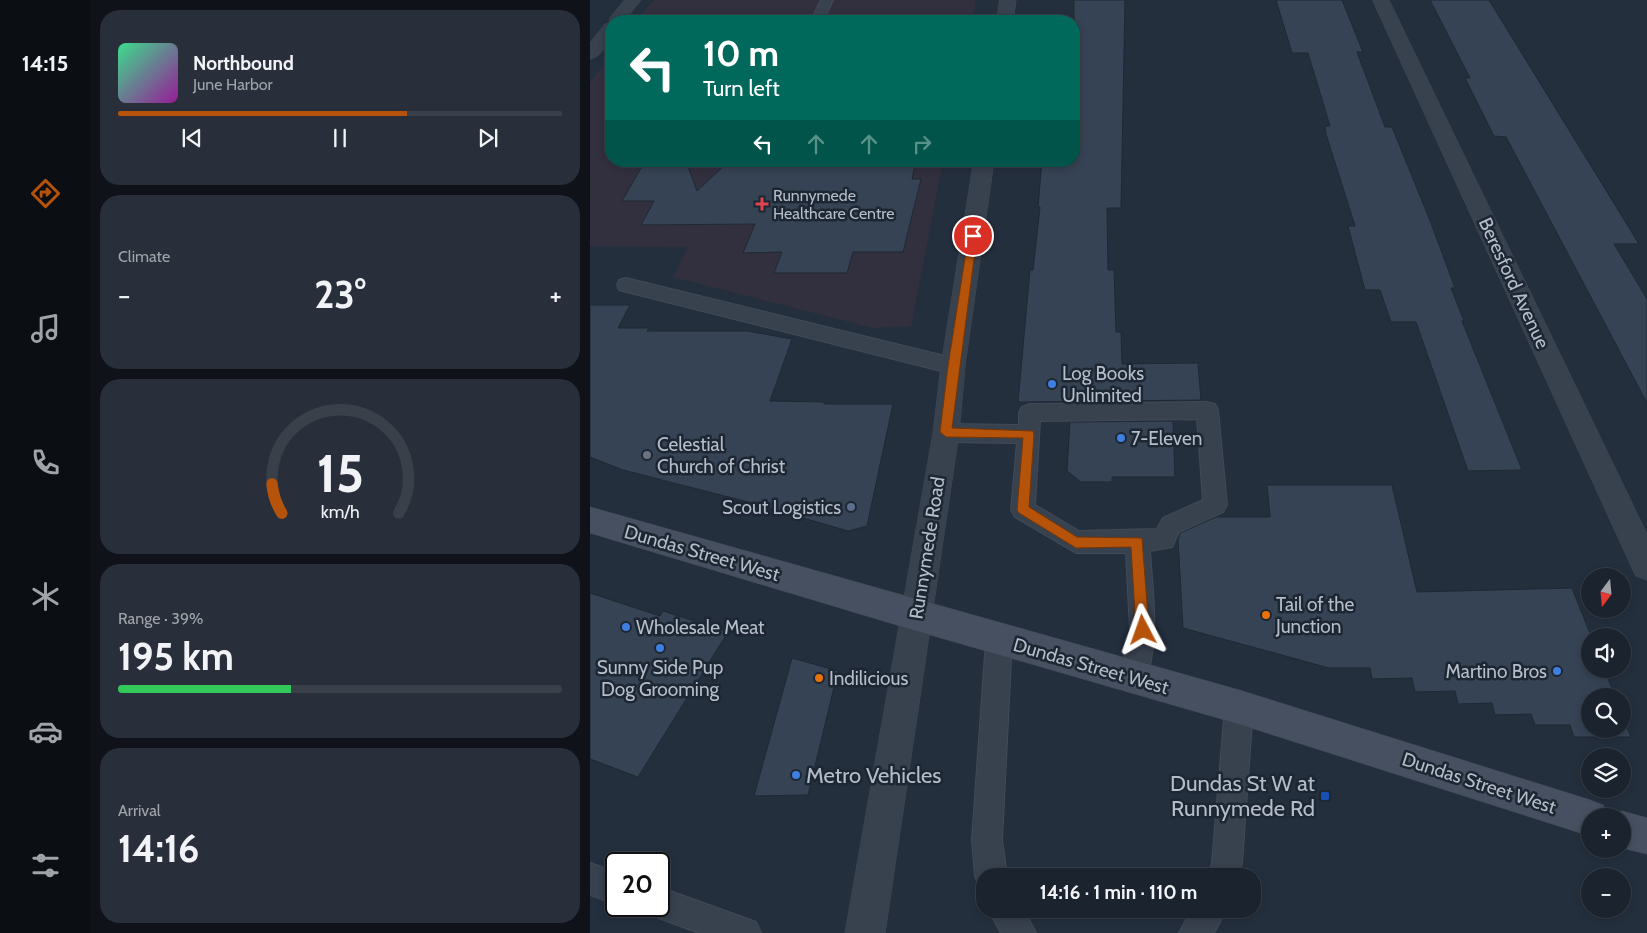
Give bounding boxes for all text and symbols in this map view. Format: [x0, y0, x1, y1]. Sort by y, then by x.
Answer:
text: 10 m [703, 32, 779, 75]
icon: left [620, 35, 685, 100]
text: 14:15 [22, 50, 68, 77]
text: Northbound [193, 52, 294, 75]
text: June Harbor [193, 75, 273, 94]
text: Turn left [703, 75, 780, 102]
icon: previous [178, 124, 206, 152]
icon: pause [326, 124, 354, 152]
icon: next [474, 124, 502, 152]
icon: left [749, 130, 777, 158]
icon: ahead [802, 130, 830, 158]
icon: ahead [855, 130, 883, 158]
icon: right [908, 130, 936, 158]
icon: directions [28, 176, 63, 211]
place label: Runnymede Healthcare Centre [773, 186, 894, 223]
marker: Runnymede Healthcare Centre [755, 197, 769, 211]
street label: Beresford Avenue [1474, 214, 1554, 352]
pin [952, 215, 994, 257]
icon: arrive [959, 222, 987, 250]
text: Climate [118, 247, 170, 266]
text: 23° [314, 271, 366, 318]
text: − [118, 278, 130, 312]
text: + [550, 278, 562, 312]
icon: music [28, 311, 63, 346]
place label: Log Books Unlimited [1062, 362, 1144, 407]
marker: Log Books Unlimited [1046, 378, 1058, 390]
place label: 7-Eleven [1131, 427, 1202, 450]
marker: 7-Eleven [1115, 432, 1127, 444]
place label: Celestial Church of Christ [657, 433, 786, 478]
text: 15 [316, 442, 364, 505]
icon: phone [28, 445, 63, 480]
marker: Celestial Church of Christ [641, 449, 653, 461]
street label: Runnymede Road [904, 475, 950, 621]
place label: Scout Logistics [722, 496, 841, 519]
text: km/h [320, 501, 360, 522]
marker: Scout Logistics [845, 501, 857, 513]
street label: Dundas Street West [622, 520, 783, 586]
north arrow [1581, 568, 1631, 618]
map controls [1581, 568, 1631, 918]
icon: climate [28, 579, 63, 614]
place label: Tail of the Junction [1275, 593, 1354, 638]
position arrow [1116, 603, 1168, 655]
text: Range · 39% [118, 609, 204, 628]
marker: Tail of the Junction [1260, 609, 1272, 621]
place label: Wholesale Meat [636, 616, 765, 639]
marker: Wholesale Meat [620, 621, 632, 633]
button: sound [1581, 628, 1631, 678]
text: 195 km [118, 633, 234, 680]
street label: Dundas Street West [1011, 633, 1172, 699]
marker: Sunny Side Pup Dog Grooming [654, 642, 666, 654]
place label: Sunny Side Pup Dog Grooming [597, 656, 723, 701]
place label: Martino Bros [1445, 660, 1547, 683]
marker: Martino Bros [1551, 665, 1563, 677]
place label: Indilicious [829, 667, 908, 690]
marker: Indilicious [813, 672, 825, 684]
button: search [1581, 688, 1631, 738]
icon: car [28, 714, 63, 749]
street label: Dundas Street West [1399, 747, 1559, 819]
button: layers [1581, 748, 1631, 798]
place label: Metro Vehicles [806, 762, 941, 789]
marker: Metro Vehicles [790, 769, 802, 781]
place label: Dundas St W at Runnymede Rd [1170, 770, 1316, 822]
marker: Dundas St W at Runnymede Rd [1319, 790, 1331, 802]
text: Arrival [118, 801, 161, 820]
button: + [1581, 808, 1631, 858]
text: 14:16 [118, 825, 199, 872]
icon: filters [28, 848, 63, 883]
speed limit sign: 20 [605, 852, 670, 917]
button: − [1581, 868, 1631, 918]
text: 14:16 · 1 min · 110 m [1040, 881, 1197, 904]

